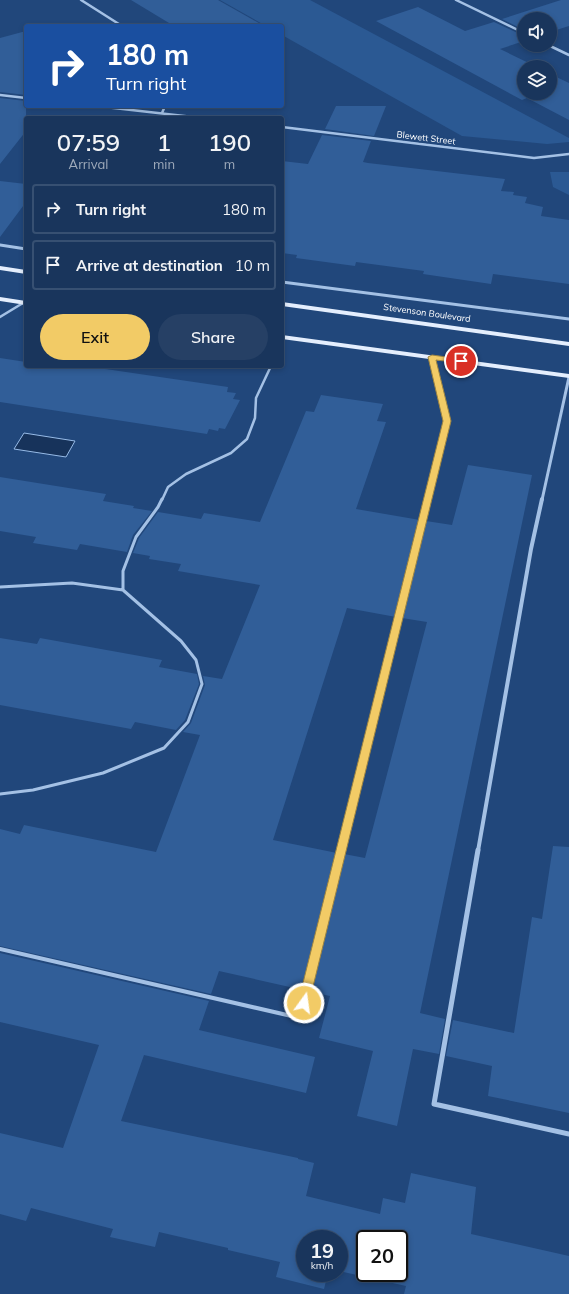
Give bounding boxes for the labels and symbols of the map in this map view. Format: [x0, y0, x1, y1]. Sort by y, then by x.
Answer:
street label: Blewett Street [396, 128, 456, 147]
street label: Stevenson Boulevard [383, 301, 471, 324]
pin [444, 344, 478, 378]
position arrow [283, 982, 325, 1024]
speed limit sign: 20 [356, 1230, 408, 1282]

